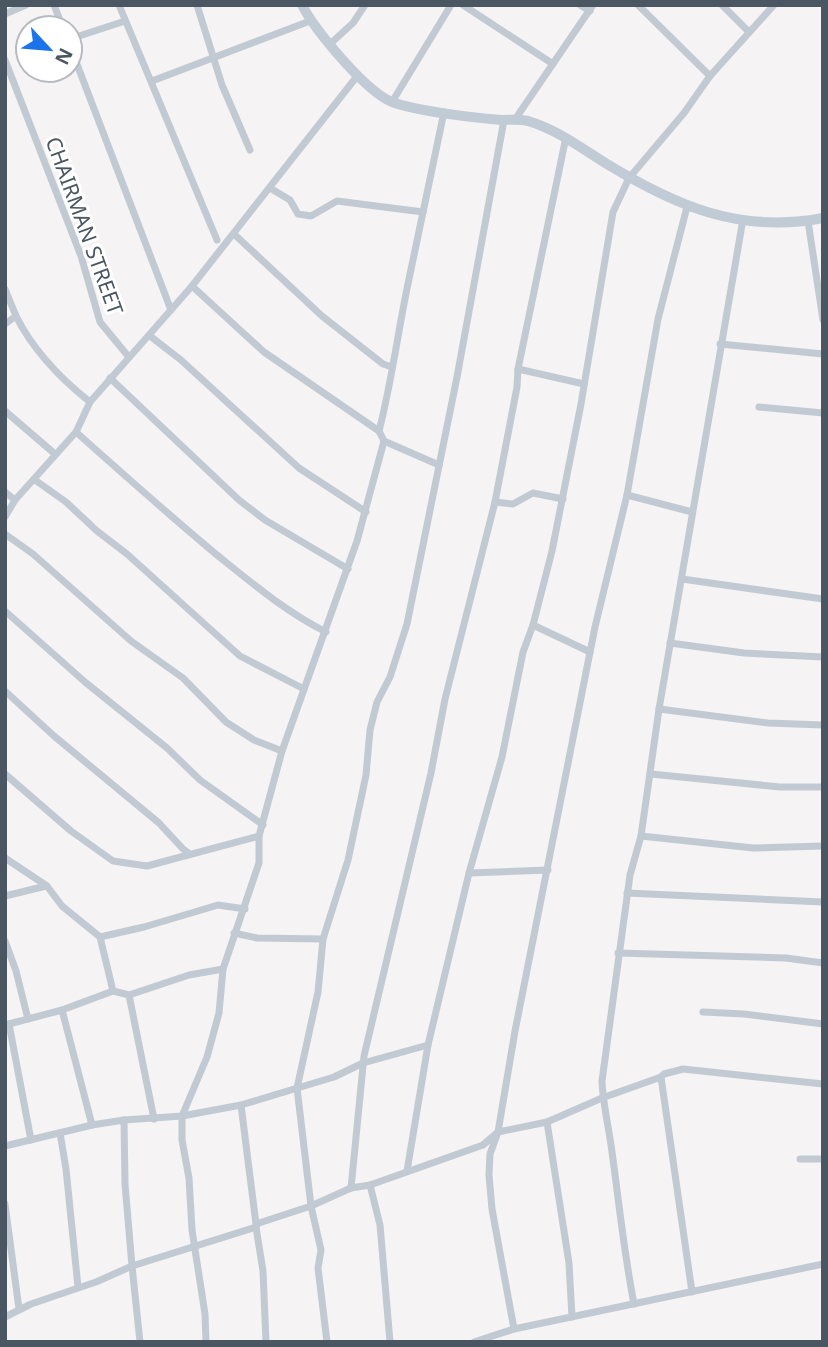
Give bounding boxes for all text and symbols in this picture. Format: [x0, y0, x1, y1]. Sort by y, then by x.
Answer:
north arrow [14, 14, 84, 84]
text: N [49, 44, 79, 69]
street label: CHAIRMAN STREET [40, 133, 130, 319]

